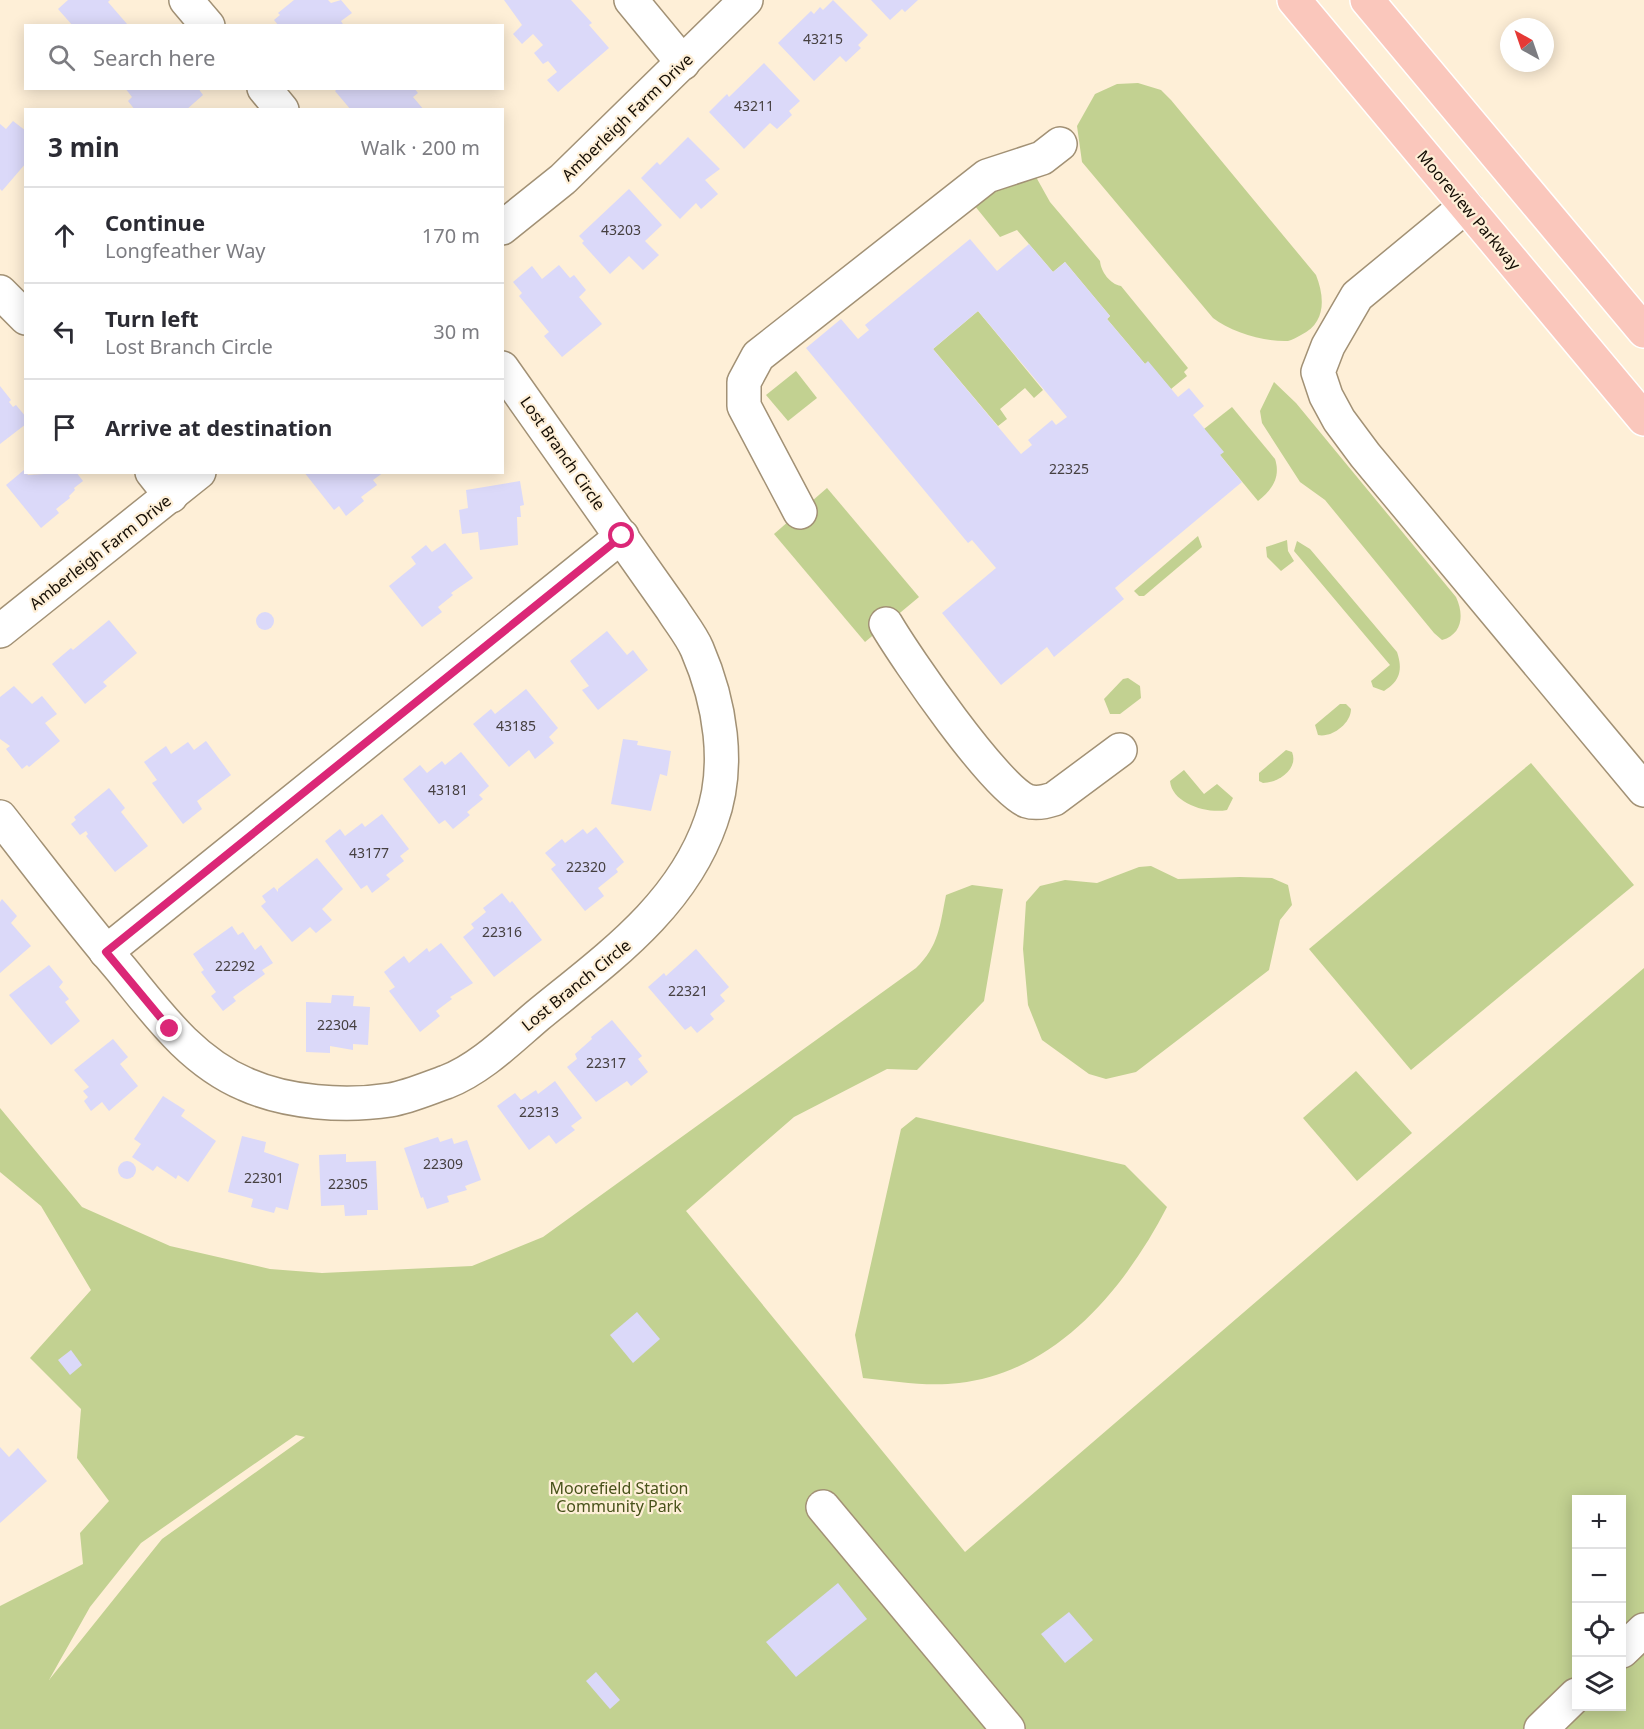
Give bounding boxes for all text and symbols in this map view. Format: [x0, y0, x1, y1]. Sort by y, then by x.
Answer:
north arrow [1500, 18, 1554, 72]
search box [24, 24, 504, 90]
house number: 43215 [803, 29, 843, 48]
icon: search [45, 41, 78, 74]
text: Search here [93, 42, 215, 72]
street label: Amberleigh Farm Drive [557, 49, 697, 185]
house number: 43211 [734, 96, 774, 115]
text: 3 min [48, 129, 120, 165]
text: Walk · 200 m [361, 134, 480, 161]
street label: Mooreview Parkway [1412, 145, 1526, 275]
text: Continue [105, 207, 205, 237]
icon: ahead [48, 219, 81, 252]
house number: 43203 [601, 220, 641, 239]
text: 170 m [422, 222, 480, 249]
text: Longfeather Way [105, 237, 266, 264]
text: Turn left [105, 303, 199, 333]
icon: left [48, 315, 81, 348]
text: 30 m [433, 318, 480, 345]
text: Lost Branch Circle [105, 333, 273, 360]
street label: Lost Branch Circle [515, 392, 611, 514]
icon: arrive [48, 411, 81, 444]
text: Arrive at destination [105, 412, 332, 442]
house number: 22325 [1049, 459, 1089, 478]
street label: Amberleigh Farm Drive [25, 490, 175, 614]
route start [608, 522, 634, 548]
house number: 43185 [496, 716, 536, 735]
house number: 43181 [428, 780, 468, 799]
house number: 43177 [349, 843, 389, 862]
house number: 22320 [566, 857, 606, 876]
house number: 22316 [482, 922, 522, 941]
street label: Lost Branch Circle [517, 934, 635, 1036]
house number: 22292 [215, 956, 255, 975]
house number: 22321 [668, 981, 708, 1000]
route end [156, 1015, 182, 1041]
house number: 22304 [317, 1015, 357, 1034]
house number: 22317 [586, 1053, 626, 1072]
house number: 22313 [519, 1102, 559, 1121]
house number: 22309 [423, 1154, 463, 1173]
house number: 22301 [244, 1168, 284, 1187]
house number: 22305 [328, 1174, 368, 1193]
park label: Moorefield Station Community Park [550, 1477, 688, 1517]
map controls [1572, 1495, 1626, 1711]
button: + [1572, 1495, 1626, 1549]
button: − [1572, 1549, 1626, 1603]
button: locate [1572, 1603, 1626, 1657]
button: layers [1572, 1657, 1626, 1711]

